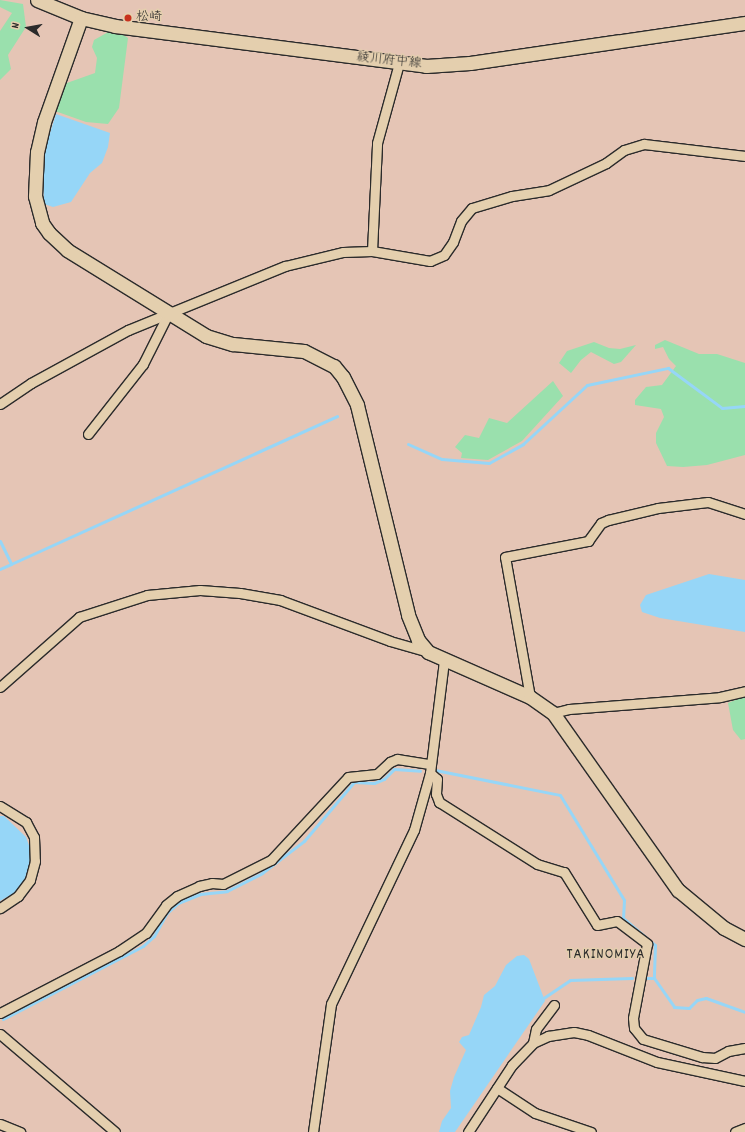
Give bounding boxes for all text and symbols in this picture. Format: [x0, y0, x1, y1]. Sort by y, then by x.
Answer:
north arrow [8, 8, 48, 48]
place label: 松崎 [136, 10, 162, 26]
marker: 松崎 [123, 13, 133, 23]
text: N [8, 22, 25, 30]
street label: 綾川府中線 [356, 51, 422, 73]
district label: TAKINOMIYA [567, 947, 645, 965]

